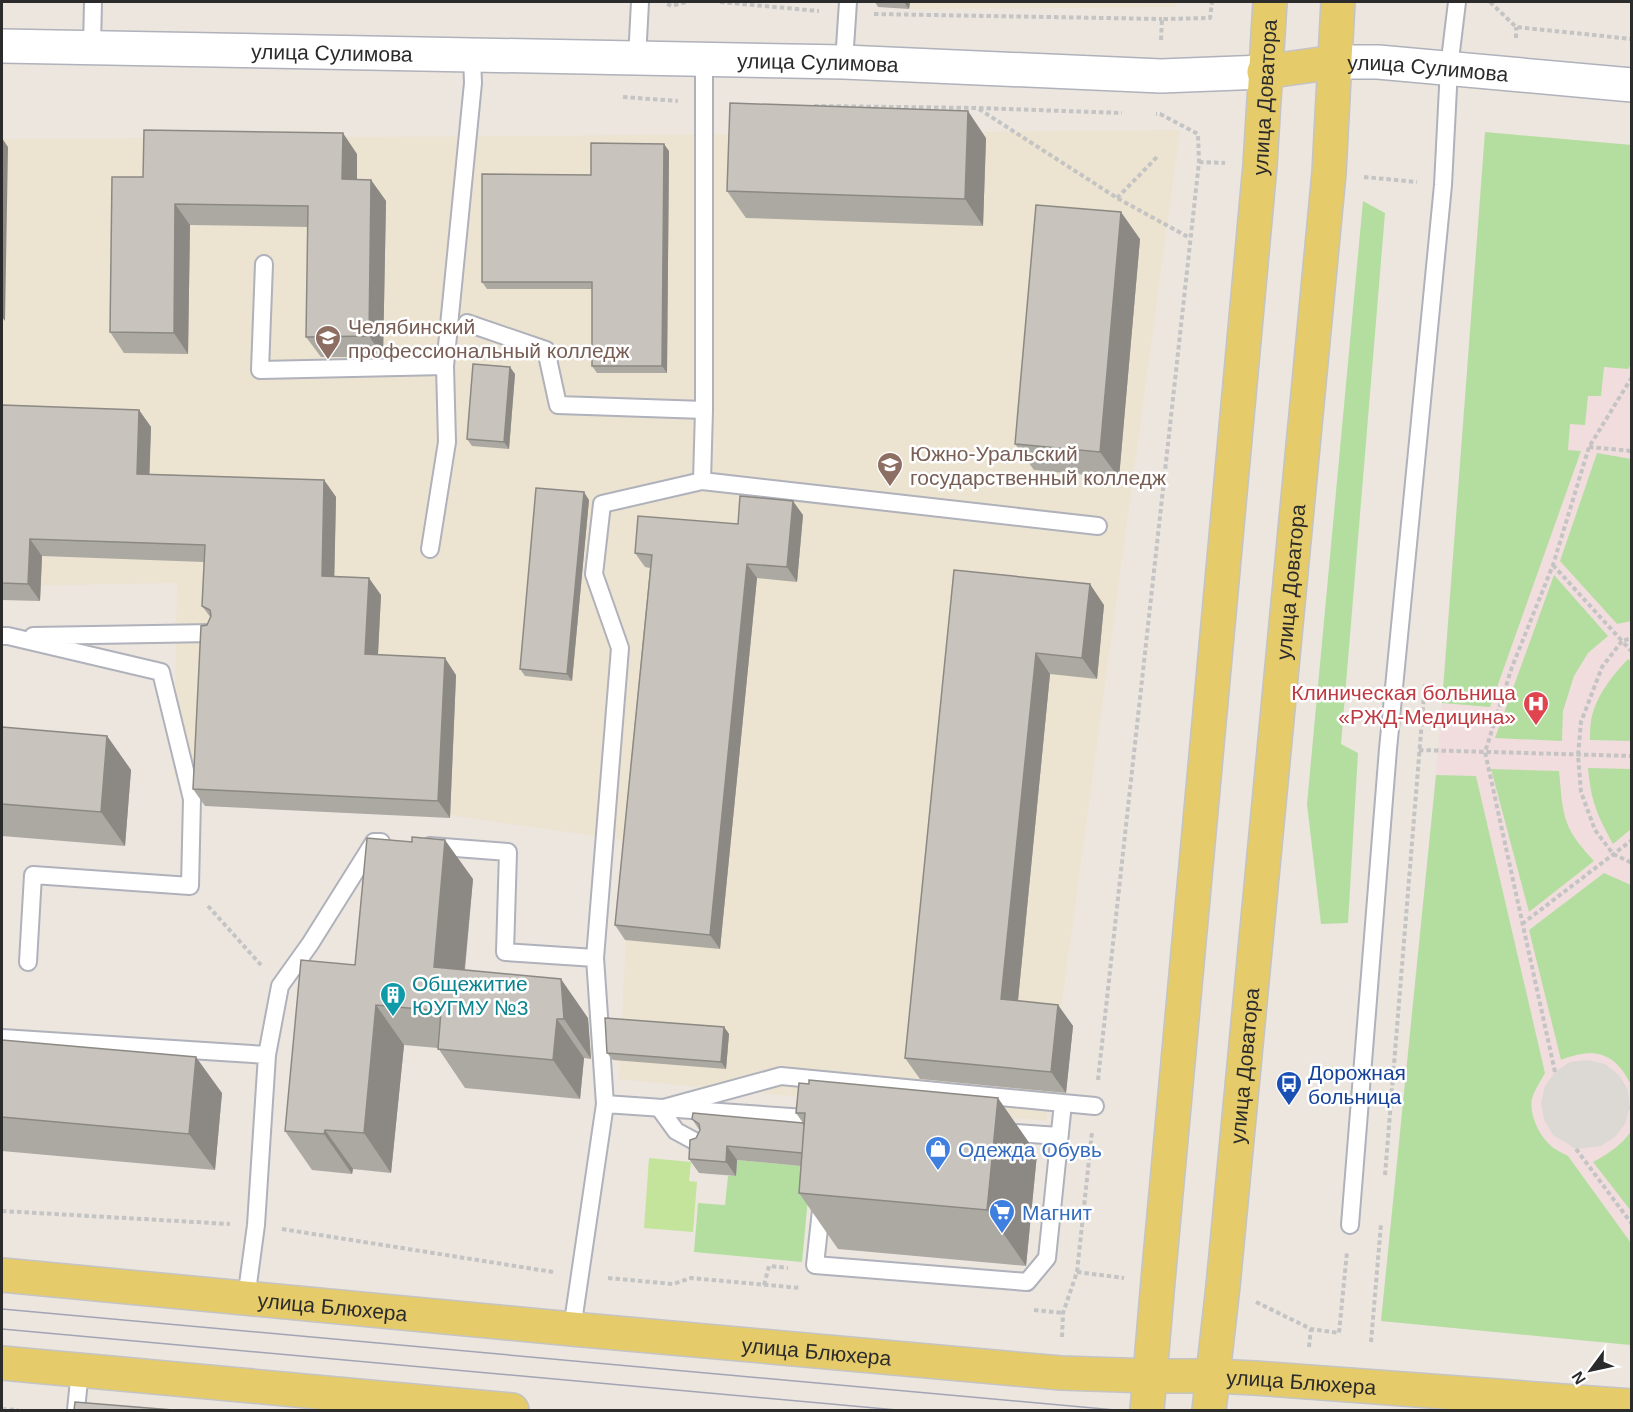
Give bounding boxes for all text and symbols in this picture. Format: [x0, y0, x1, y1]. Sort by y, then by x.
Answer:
street label: улица Доватора [1248, 18, 1280, 176]
street label: улица Сулимова [251, 39, 413, 65]
street label: улица Сулимова [737, 48, 899, 76]
street label: улица Сулимова [1347, 51, 1510, 85]
place label: Челябинский профессиональный колледж [348, 315, 630, 362]
school or university icon: Челябинский профессиональный колледж [313, 323, 343, 361]
place label: Южно-Уральский государственный колледж [910, 442, 1166, 489]
school or university icon: Южно-Уральский государственный колледж [875, 450, 905, 488]
street label: улица Доватора [1271, 503, 1309, 661]
place label: Клиническая больница «РЖД-Медицина» [1291, 681, 1516, 728]
hospital icon: Клиническая больница «РЖД-Медицина» [1521, 689, 1551, 727]
place label: Общежитие ЮУГМУ №3 [412, 972, 528, 1019]
building icon: Общежитие ЮУГМУ №3 [378, 980, 408, 1018]
street label: улица Доватора [1225, 987, 1263, 1145]
place label: Дорожная больница [1308, 1061, 1406, 1108]
bus stop icon: Дорожная больница [1274, 1069, 1304, 1107]
shop icon: Одежда Обувь [923, 1134, 953, 1172]
place label: Одежда Обувь [958, 1138, 1102, 1161]
supermarket icon: Магнит [987, 1197, 1017, 1235]
place label: Магнит [1022, 1201, 1092, 1224]
street label: улица Блюхера [257, 1288, 409, 1325]
street label: улица Блюхера [741, 1333, 893, 1369]
north arrow [1561, 1340, 1621, 1400]
street label: улица Блюхера [1226, 1365, 1377, 1398]
text: N [1569, 1368, 1589, 1387]

